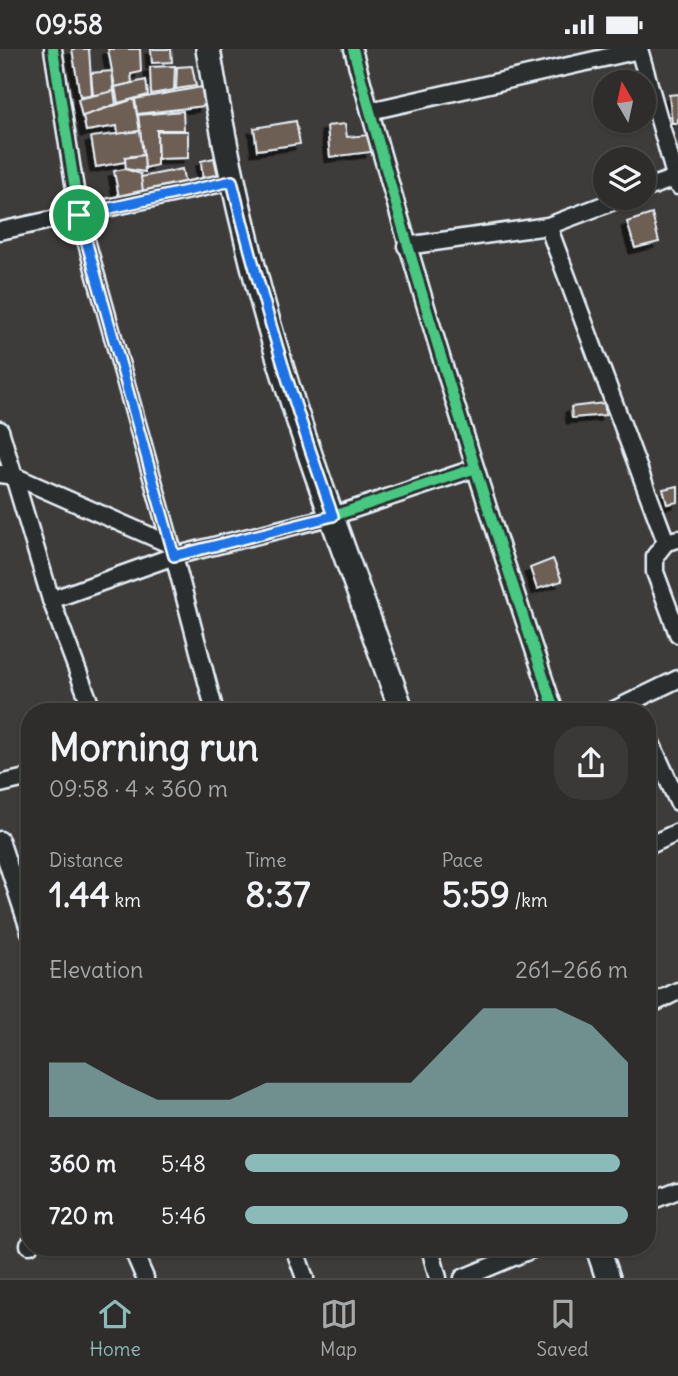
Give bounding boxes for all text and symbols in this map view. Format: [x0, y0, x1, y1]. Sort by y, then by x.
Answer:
text: 09:58 [35, 8, 103, 41]
north arrow [593, 70, 656, 133]
map controls [593, 70, 656, 210]
button: layers [593, 147, 656, 210]
pin [49, 185, 109, 245]
icon: arrive [60, 196, 98, 234]
text: Morning run [49, 724, 259, 771]
button: share [554, 726, 628, 800]
text: 09:58 · 4 × 360 m [49, 774, 228, 803]
text: Distance [49, 848, 123, 872]
text: Time [245, 848, 286, 872]
text: Pace [442, 848, 483, 872]
text: 1.44 [49, 872, 110, 916]
text: 8:37 [245, 872, 310, 916]
text: 5:59 [442, 872, 510, 916]
text: km [110, 888, 141, 912]
text: /km [510, 888, 548, 912]
text: Elevation [49, 955, 143, 984]
text: 261–266 m [515, 955, 628, 984]
text: 360 m [49, 1149, 116, 1178]
text: 5:48 [161, 1149, 206, 1178]
text: 720 m [49, 1201, 114, 1230]
text: 5:46 [161, 1201, 206, 1230]
tab: Home [89, 1295, 141, 1361]
tab: Map [320, 1295, 358, 1361]
tab: Saved [537, 1295, 589, 1361]

